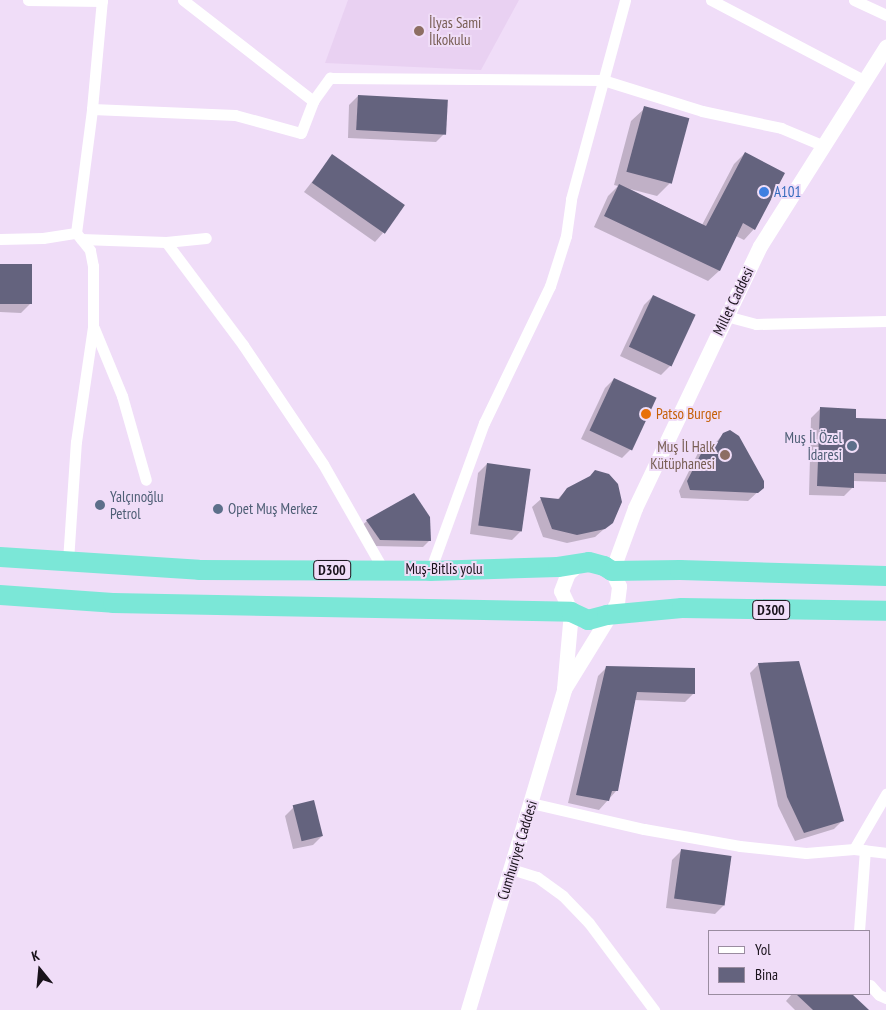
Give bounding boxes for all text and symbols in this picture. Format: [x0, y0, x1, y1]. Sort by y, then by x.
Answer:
place label: İlyas Sami İlkokulu [429, 13, 481, 48]
marker: İlyas Sami İlkokulu [413, 25, 425, 37]
place label: A101 [774, 183, 801, 201]
marker: A101 [758, 186, 770, 198]
street label: Millet Caddesi [709, 264, 757, 338]
place label: Patso Burger [656, 405, 722, 423]
marker: Patso Burger [640, 408, 652, 420]
place label: Muş İl Özel İdaresi [785, 428, 842, 463]
place label: Muş İl Halk Kütüphanesi [650, 437, 715, 472]
marker: Muş İl Özel İdaresi [846, 440, 858, 452]
marker: Muş İl Halk Kütüphanesi [719, 449, 731, 461]
place label: Yalçınoğlu Petrol [110, 487, 164, 522]
marker: Yalçınoğlu Petrol [94, 499, 106, 511]
place label: Opet Muş Merkez [228, 500, 318, 518]
marker: Opet Muş Merkez [212, 503, 224, 515]
road number: D300 [312, 558, 352, 582]
street label: Muş-Bitlis yolu [405, 560, 483, 578]
road number: D300 [751, 598, 791, 622]
street label: Cumhuriyet Caddesi [493, 798, 541, 902]
legend [708, 930, 871, 995]
text: Yol [755, 940, 771, 959]
north arrow [15, 945, 65, 995]
text: K [30, 946, 42, 965]
text: Bina [755, 965, 778, 984]

